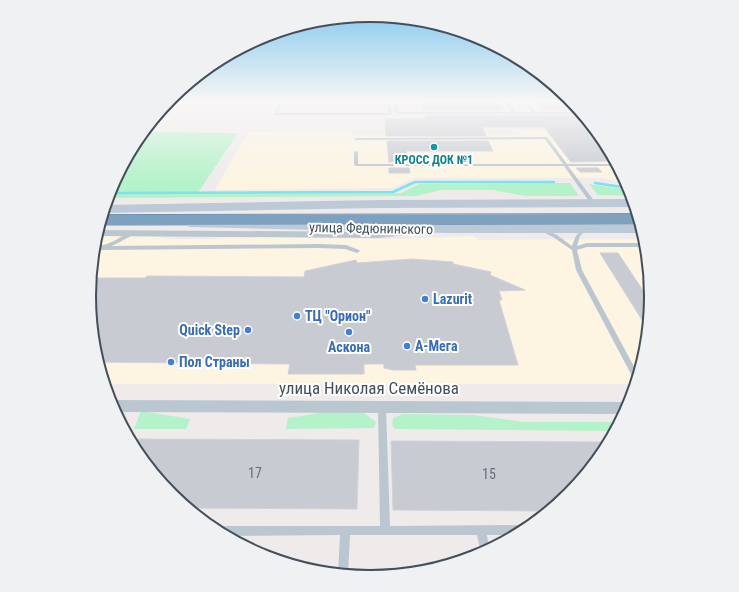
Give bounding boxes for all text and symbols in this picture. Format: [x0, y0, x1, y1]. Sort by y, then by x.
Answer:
marker: КРОСС ДОК №1 [429, 142, 439, 152]
place label: КРОСС ДОК №1 [395, 153, 473, 167]
street label: улица Федюнинского [309, 219, 433, 237]
place label: Lazurit [433, 291, 472, 307]
marker: Lazurit [420, 294, 430, 304]
place label: ТЦ "Орион" [305, 308, 371, 324]
marker: ТЦ "Орион" [292, 311, 302, 321]
place label: Quick Step [179, 322, 240, 338]
marker: Quick Step [243, 325, 253, 335]
marker: Аскона [344, 327, 354, 337]
place label: А-Мега [415, 338, 458, 354]
place label: Аскона [328, 339, 370, 355]
marker: А-Мега [402, 341, 412, 351]
place label: Пол Страны [179, 354, 250, 370]
marker: Пол Страны [166, 357, 176, 367]
street label: улица Николая Семёнова [279, 378, 459, 398]
house number: 17 [248, 465, 262, 481]
house number: 15 [482, 466, 496, 482]

